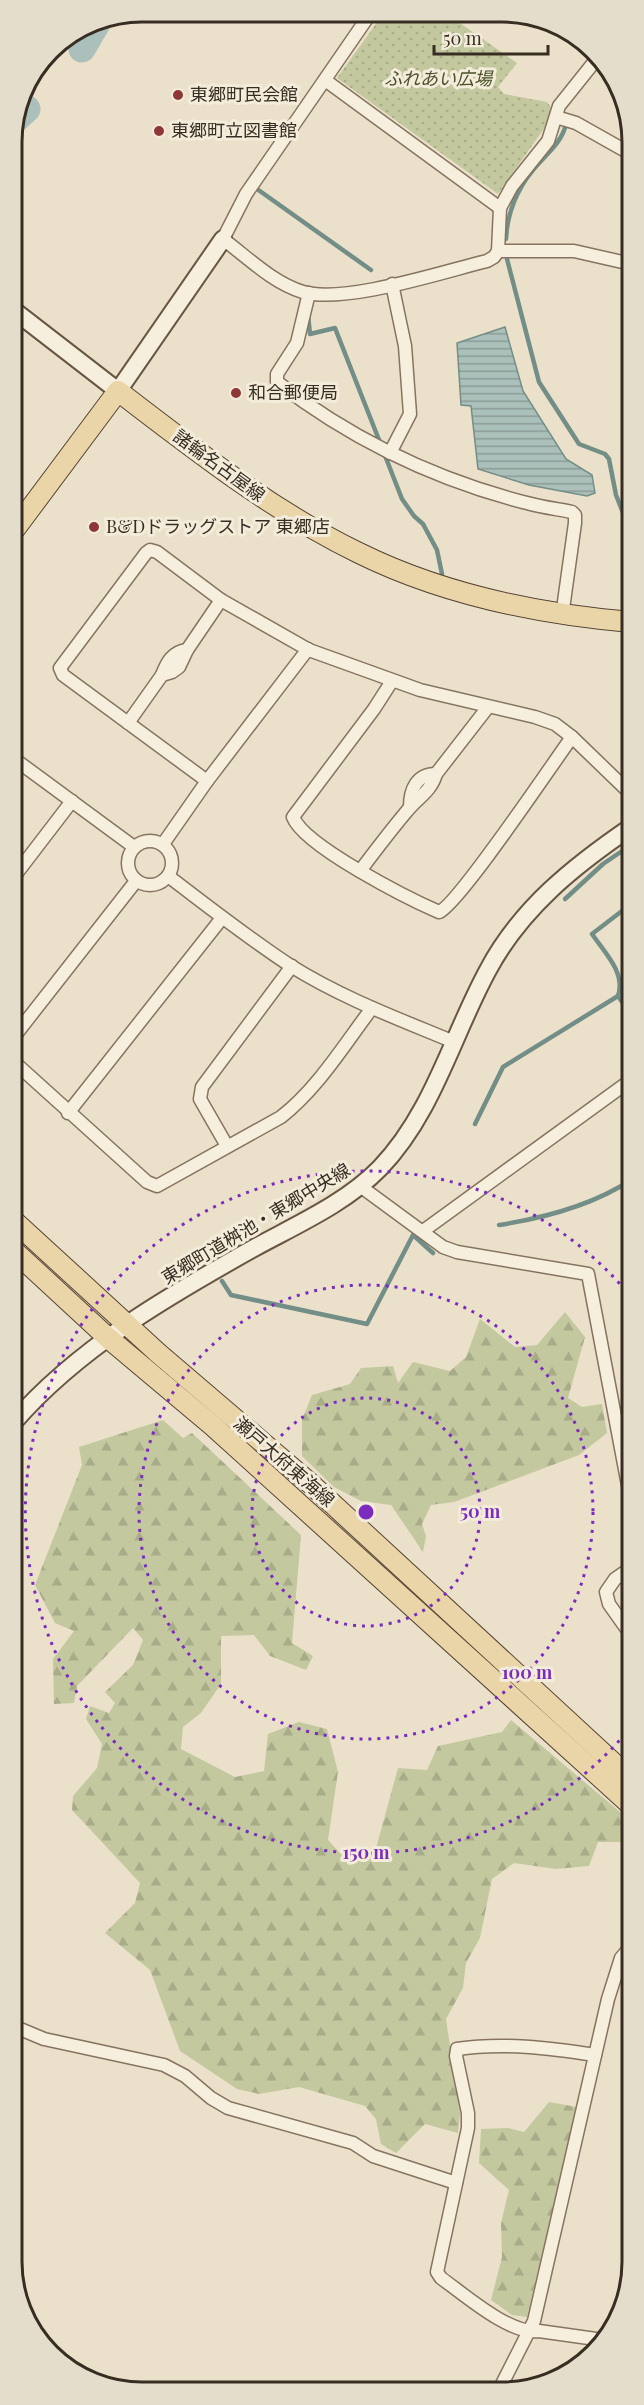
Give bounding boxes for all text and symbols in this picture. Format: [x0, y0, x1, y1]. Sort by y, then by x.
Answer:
scale bar [434, 18, 548, 56]
text: 50 m [443, 26, 482, 50]
park label: ふれあい広場 [384, 66, 494, 90]
place label: 東郷町民会館 [190, 82, 298, 106]
marker: 東郷町民会館 [171, 88, 185, 102]
place label: 東郷町立図書館 [171, 118, 297, 142]
marker: 東郷町立図書館 [152, 124, 166, 138]
place label: 和合郵便局 [248, 380, 338, 404]
marker: 和合郵便局 [229, 386, 243, 400]
street label: 諸輪名古屋線 [169, 424, 270, 507]
place label: B&Dドラッグストア 東郷店 [106, 514, 330, 538]
marker: B&Dドラッグストア 東郷店 [87, 520, 101, 534]
street label: 東郷町道桝池・東郷中央線 [157, 1157, 354, 1289]
street label: 瀬戸大府東海線 [229, 1411, 340, 1512]
text: 50 m [460, 1499, 501, 1523]
centre of rings [356, 1502, 376, 1522]
text: 100 m [502, 1660, 553, 1684]
text: 150 m [342, 1840, 390, 1864]

